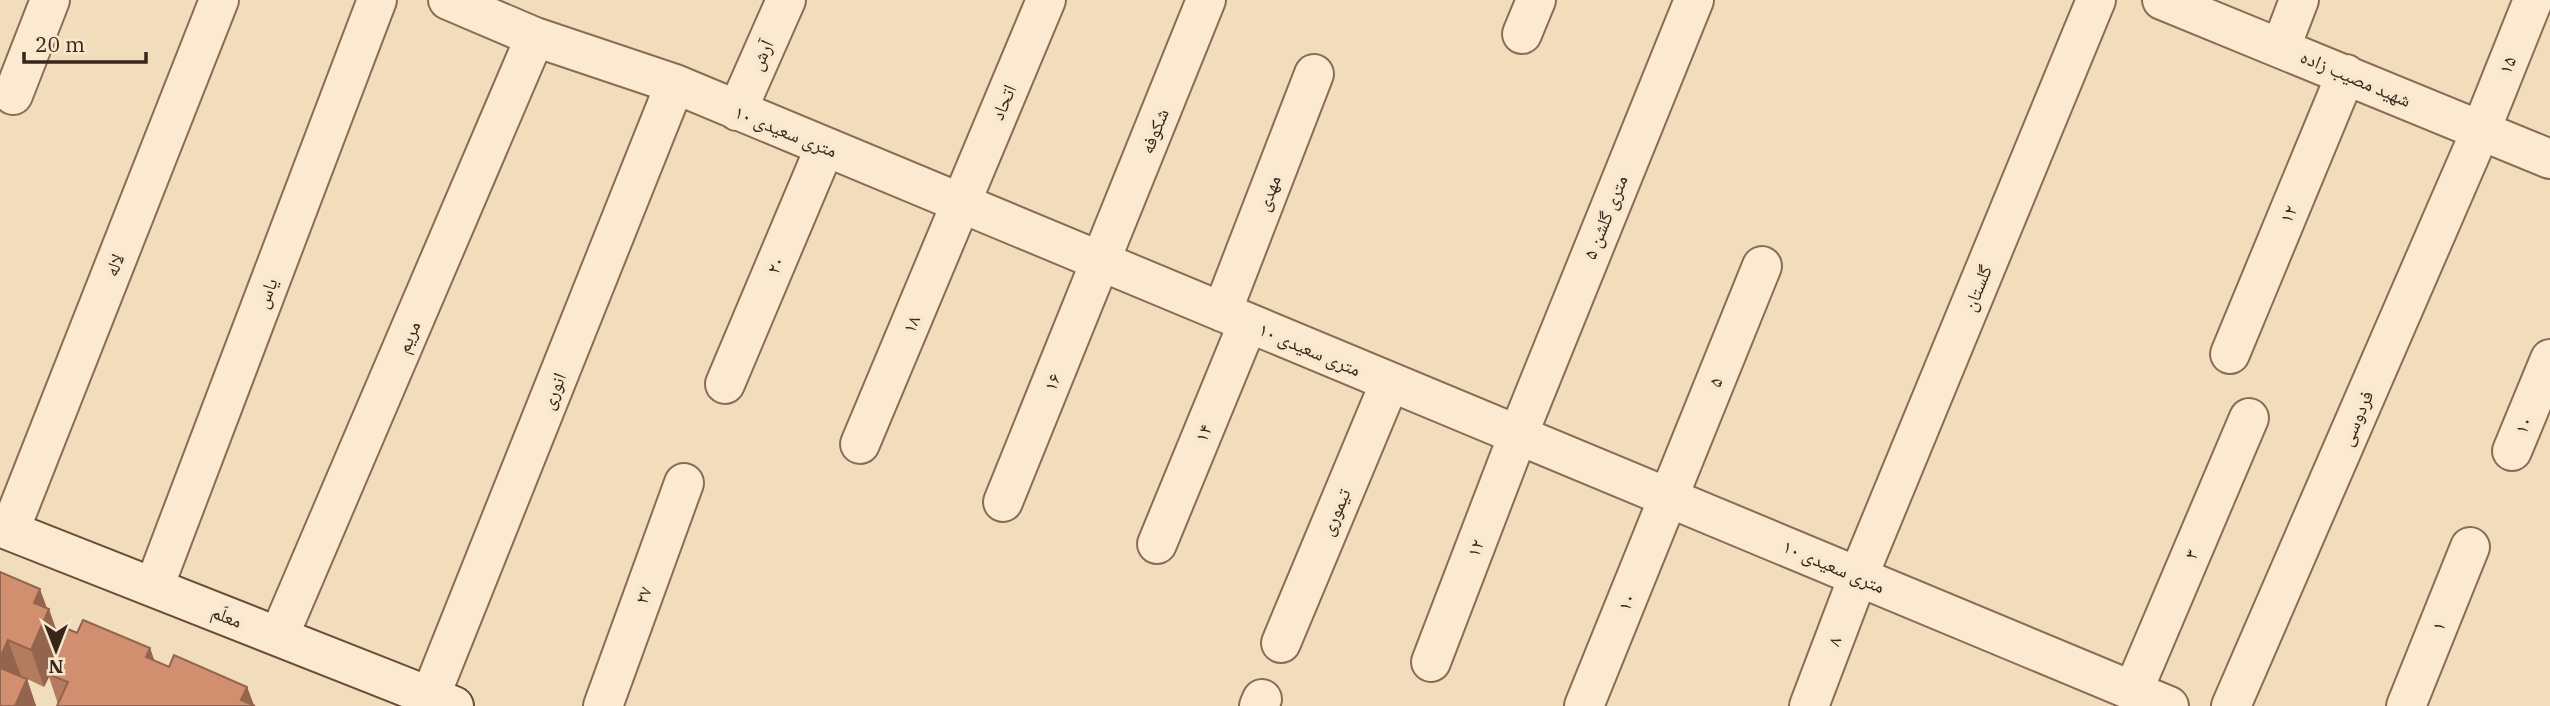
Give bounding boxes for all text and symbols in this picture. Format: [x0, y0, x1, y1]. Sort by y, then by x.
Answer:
scale bar [24, 21, 147, 65]
text: 20 m [35, 30, 85, 58]
street label: آرش [744, 35, 779, 74]
street label: شهید مصیب زاده [2297, 44, 2415, 112]
street label: ۱۵ [2493, 53, 2521, 77]
street label: اتحاد [985, 81, 1021, 123]
street label: ۱۰ متری سعیدی [731, 99, 841, 163]
street label: شکوفه [1134, 105, 1174, 157]
street label: ۵ متری گلشن [1577, 171, 1633, 263]
street label: مهدی [1250, 172, 1286, 214]
street label: ۱۲ [2274, 201, 2302, 227]
street label: لاله [99, 250, 129, 280]
street label: ۲۰ [761, 252, 789, 278]
street label: گلستان [1957, 261, 1997, 315]
street label: یاس [249, 274, 283, 312]
street label: ۱۸ [897, 311, 926, 337]
street label: مریم [391, 317, 426, 357]
street label: ۱۰ متری سعیدی [1255, 317, 1365, 381]
street label: انوری [535, 369, 571, 413]
street label: ۱۶ [1038, 370, 1066, 394]
street label: ۵ [1702, 374, 1728, 390]
street label: فردوسی [2334, 387, 2378, 449]
street label: ۱۰ [2509, 412, 2537, 438]
street label: ۱۴ [1189, 421, 1217, 445]
street label: تیموری [1314, 484, 1356, 539]
street label: ۱۰ متری سعیدی [1779, 534, 1889, 598]
street label: ۱۲ [1461, 536, 1489, 560]
street label: ۳ [2178, 545, 2204, 563]
street label: ۲۷ [629, 582, 657, 607]
street label: ۱۰ [1612, 590, 1640, 614]
street label: معلّم [208, 599, 246, 634]
north arrow [21, 615, 91, 685]
street label: ۱ [2425, 618, 2451, 634]
street label: ۸ [1821, 632, 1847, 649]
text: N [48, 655, 64, 679]

